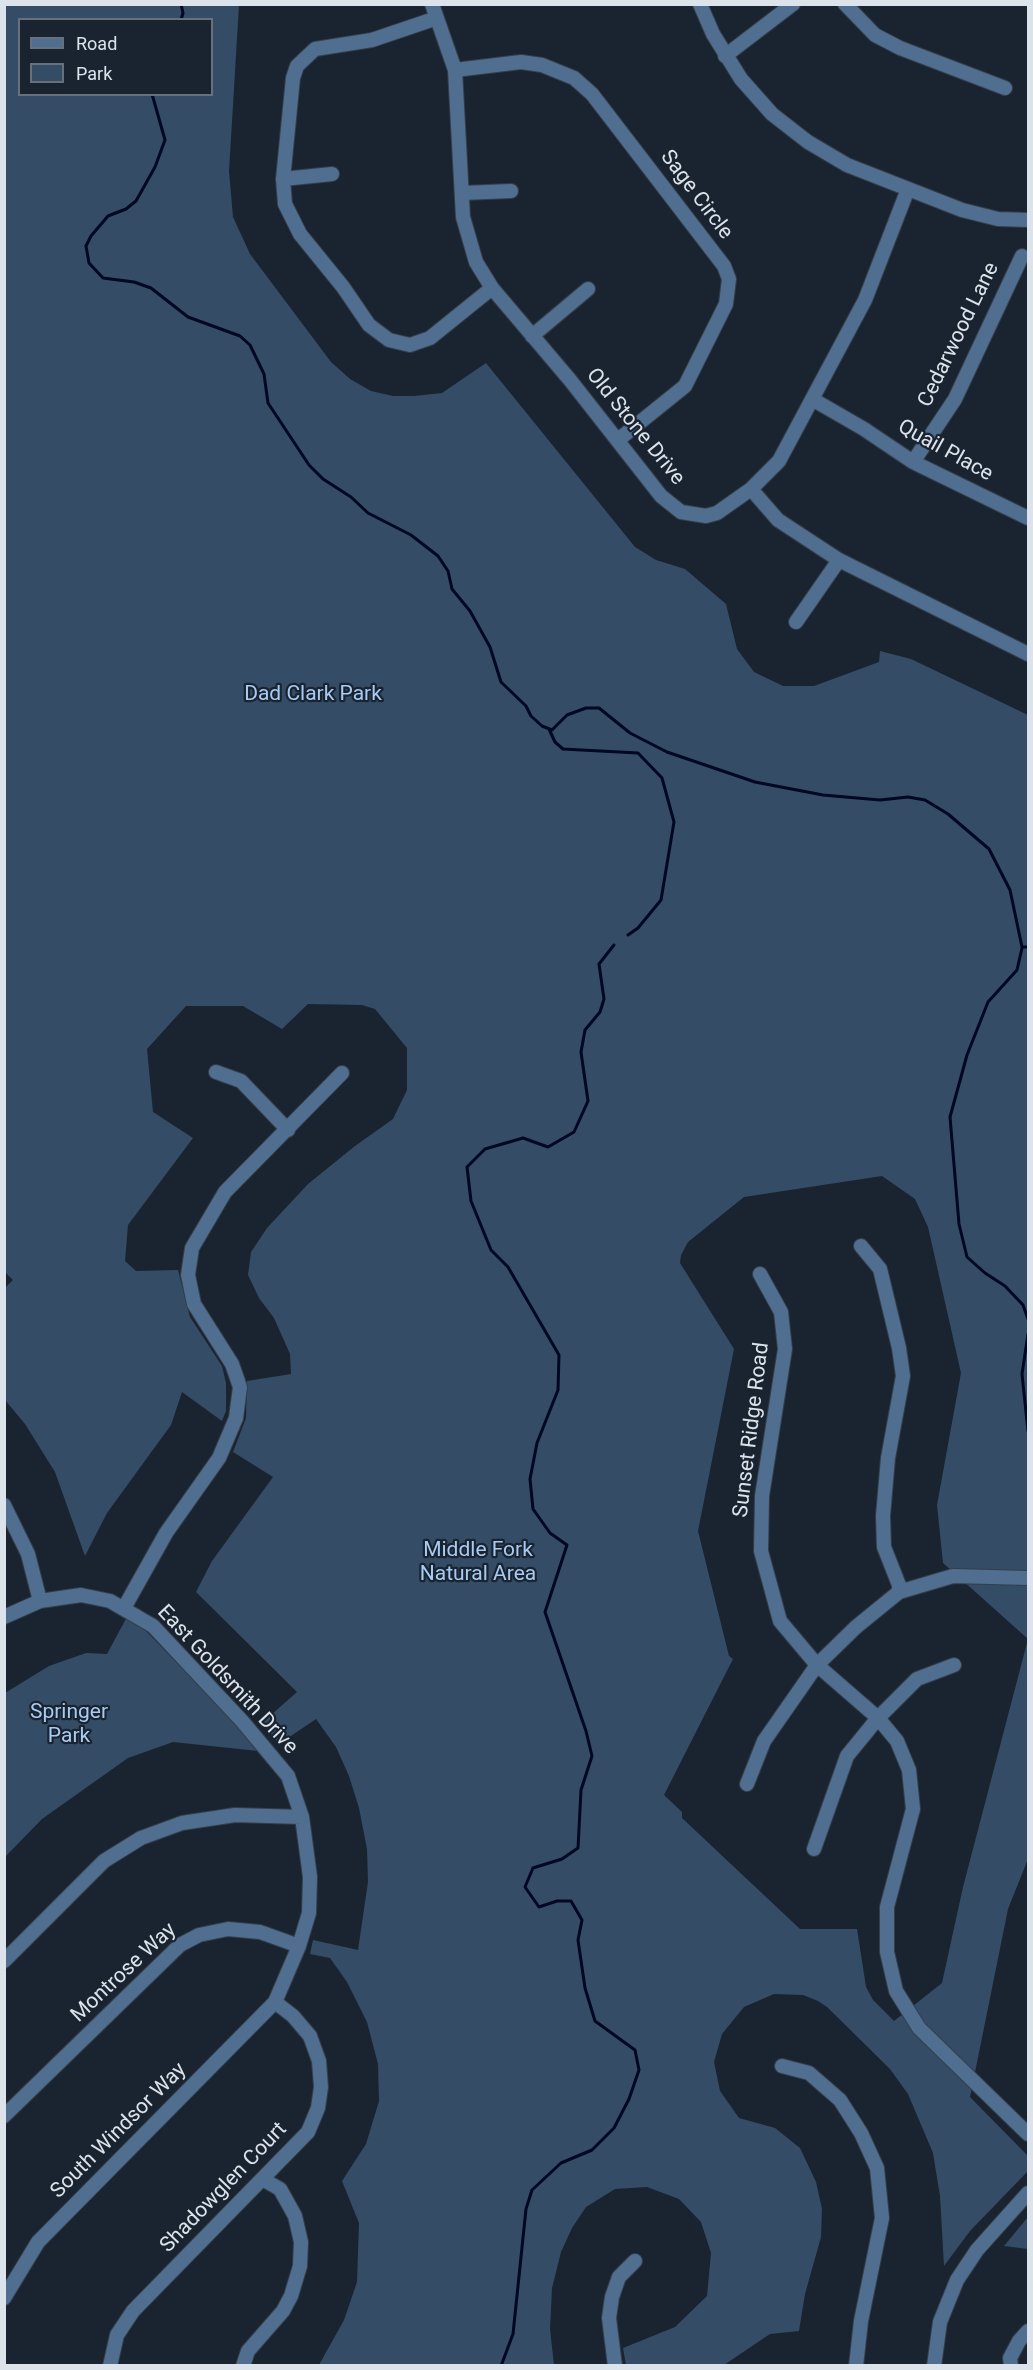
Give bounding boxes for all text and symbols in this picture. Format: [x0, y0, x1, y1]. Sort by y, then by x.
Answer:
legend [18, 18, 213, 96]
text: Road [76, 33, 117, 54]
text: Park [76, 63, 112, 84]
street label: Sage Circle [654, 146, 738, 244]
street label: Cedarwood Lane [913, 259, 1005, 411]
street label: Old Stone Drive [580, 364, 690, 490]
street label: Quail Place [893, 415, 997, 487]
park label: Dad Clark Park [244, 682, 382, 708]
street label: Sunset Ridge Road [729, 1341, 775, 1519]
park label: Middle Fork Natural Area [420, 1538, 536, 1588]
street label: East Goldsmith Drive [151, 1600, 303, 1760]
park label: Springer Park [30, 1700, 108, 1750]
street label: Montrose Way [66, 1918, 182, 2028]
street label: South Windsor Way [46, 2058, 192, 2204]
street label: Shadowglen Court [155, 2118, 293, 2258]

